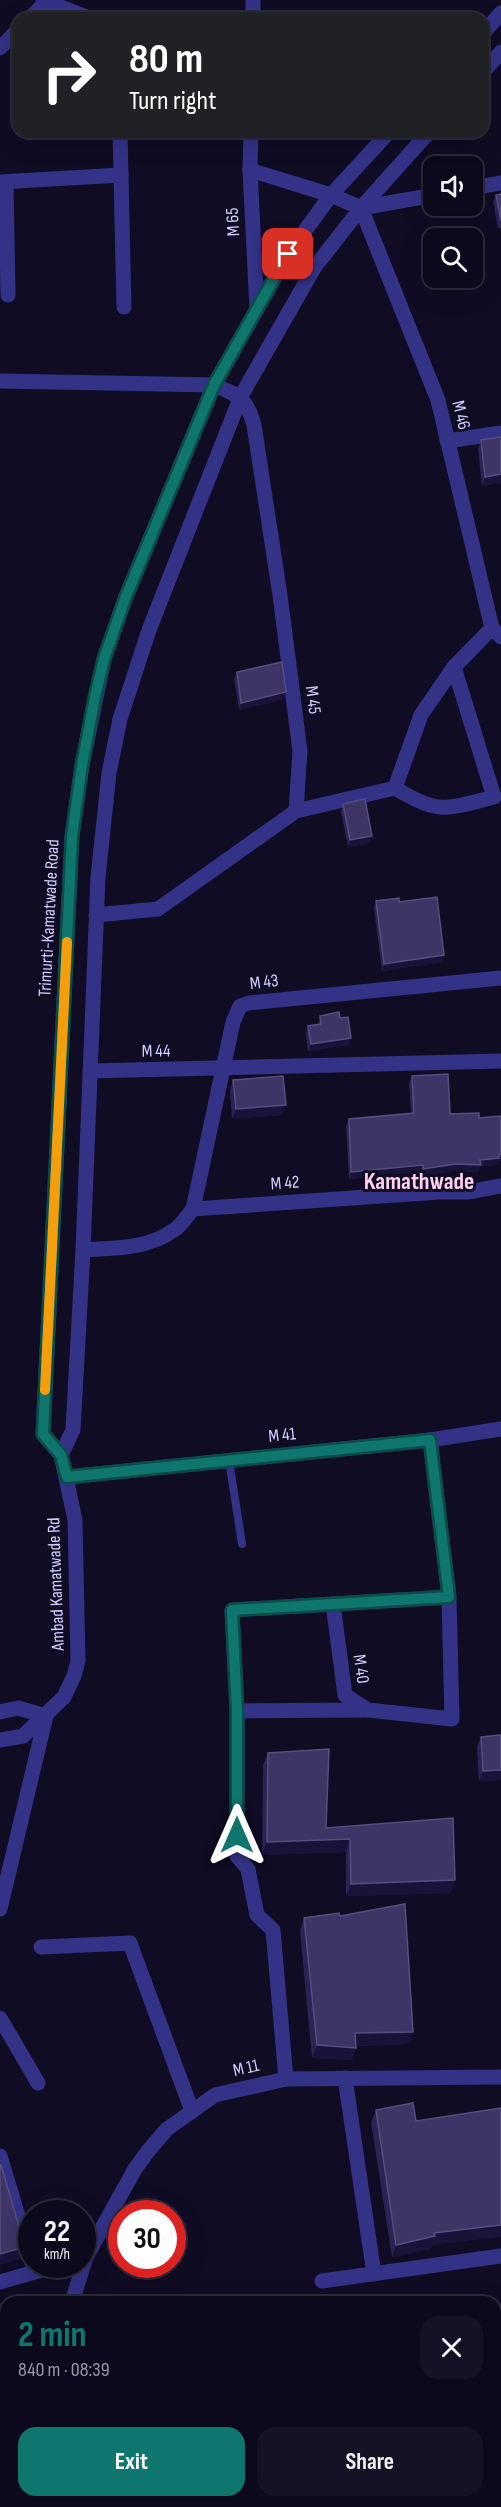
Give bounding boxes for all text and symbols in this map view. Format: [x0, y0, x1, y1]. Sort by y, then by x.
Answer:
text: 80 m [129, 34, 203, 85]
icon: right [30, 36, 108, 114]
text: Turn right [129, 85, 216, 117]
map controls [423, 156, 483, 288]
button: sound [423, 156, 483, 216]
street label: M 65 [222, 207, 244, 237]
pin [262, 228, 313, 279]
button: search [423, 228, 483, 288]
icon: arrive [271, 237, 304, 270]
street label: M 46 [447, 398, 475, 432]
street label: M 45 [301, 685, 325, 715]
street label: Trimurti-Kamatwade Road [34, 839, 64, 997]
street label: M 43 [248, 970, 280, 994]
street label: M 44 [141, 1040, 171, 1062]
district label: Kamathwade [364, 1167, 474, 1196]
street label: M 42 [270, 1172, 300, 1194]
street label: M 41 [267, 1423, 297, 1447]
street label: Ambad Kamatwade Rd [43, 1517, 69, 1652]
street label: M 40 [349, 1653, 373, 1685]
position arrow [205, 1803, 269, 1867]
street label: M 11 [231, 2055, 262, 2081]
speed limit sign: 30 [108, 2200, 186, 2278]
text: 22 [44, 2214, 70, 2250]
text: km/h [44, 2245, 70, 2264]
text: 2 min [18, 2314, 87, 2357]
button: close [420, 2316, 483, 2379]
text: 840 m · 08:39 [18, 2358, 110, 2382]
button: Exit [18, 2427, 245, 2496]
button: Share [257, 2427, 483, 2496]

